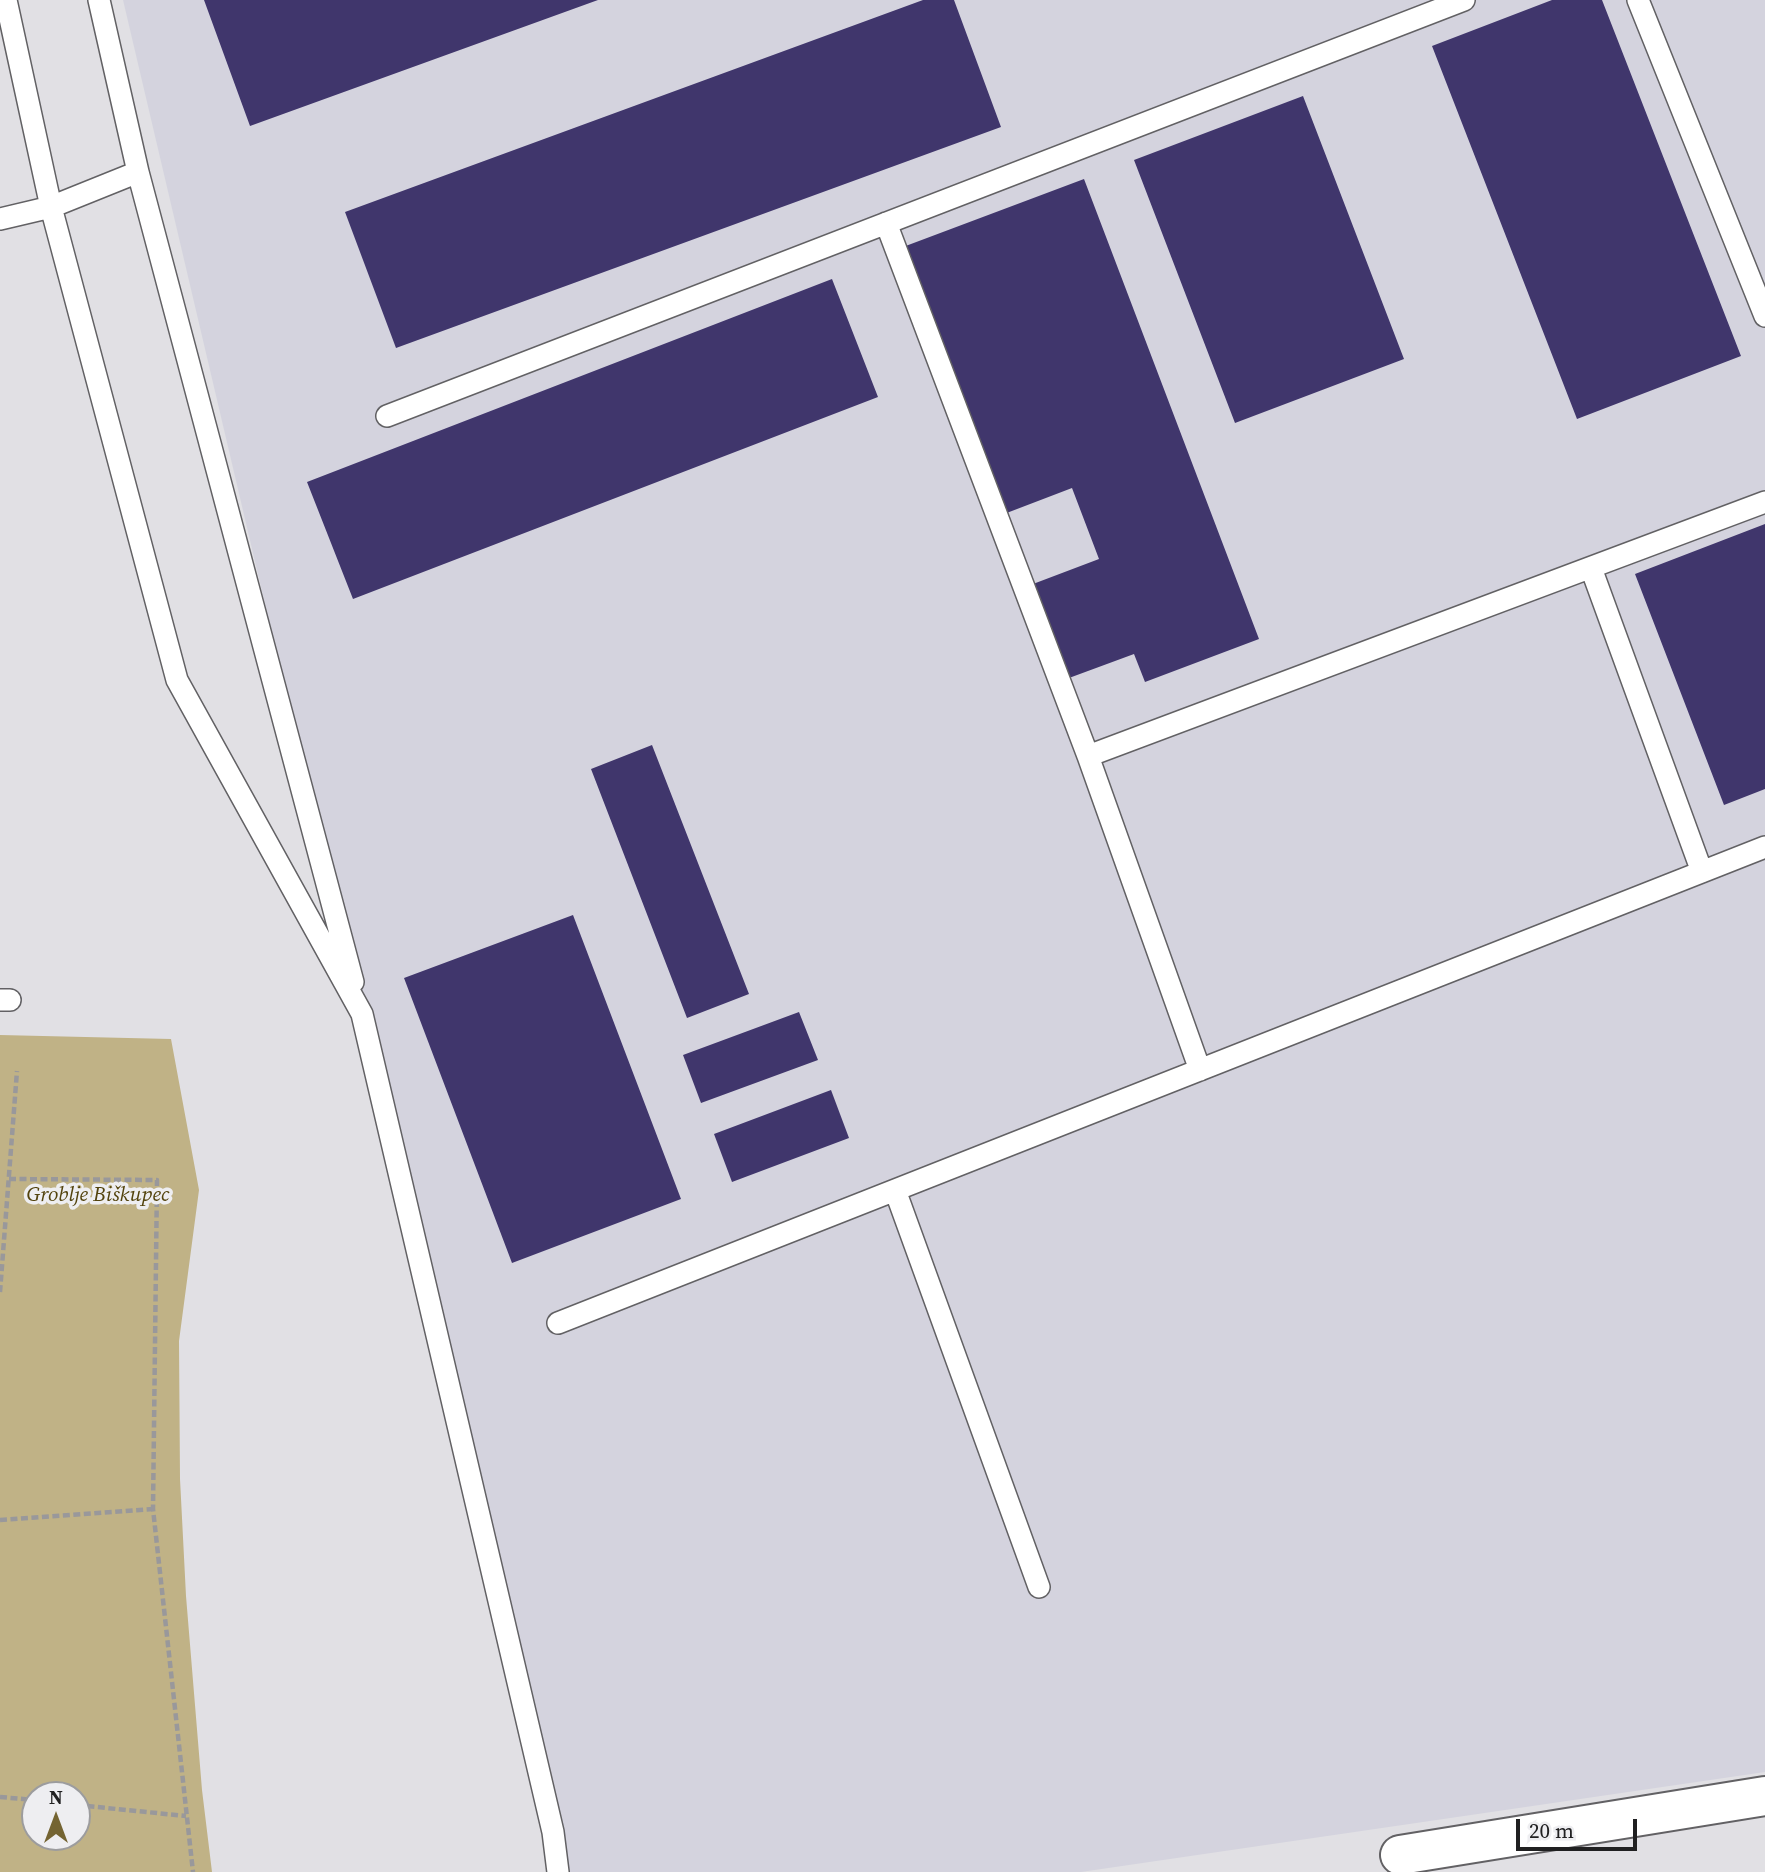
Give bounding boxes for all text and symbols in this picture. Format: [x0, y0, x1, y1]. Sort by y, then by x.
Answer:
park label: Groblje Biškupec [26, 1183, 170, 1209]
north arrow [21, 1781, 91, 1851]
text: N [49, 1784, 63, 1810]
scale bar [1520, 1806, 1641, 1850]
text: 20 m [1529, 1816, 1574, 1845]

